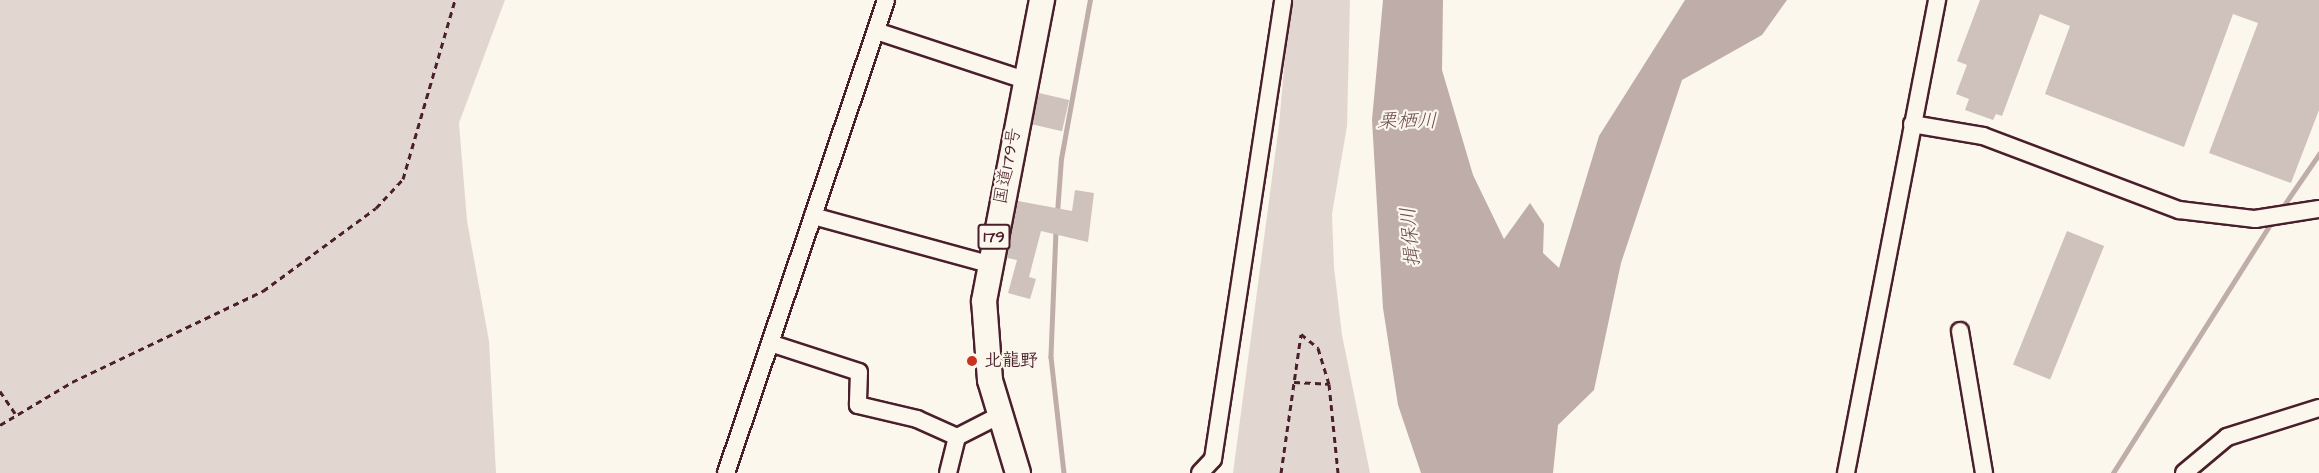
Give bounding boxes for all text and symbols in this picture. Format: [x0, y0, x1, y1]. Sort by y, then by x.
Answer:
water label: 栗栖川 [1377, 109, 1437, 133]
street label: 国道179号 [990, 126, 1026, 206]
water label: 揖保川 [1396, 206, 1426, 268]
road number: 179 [978, 224, 1010, 250]
place label: 北龍野 [984, 350, 1038, 372]
marker: 北龍野 [965, 354, 979, 368]

